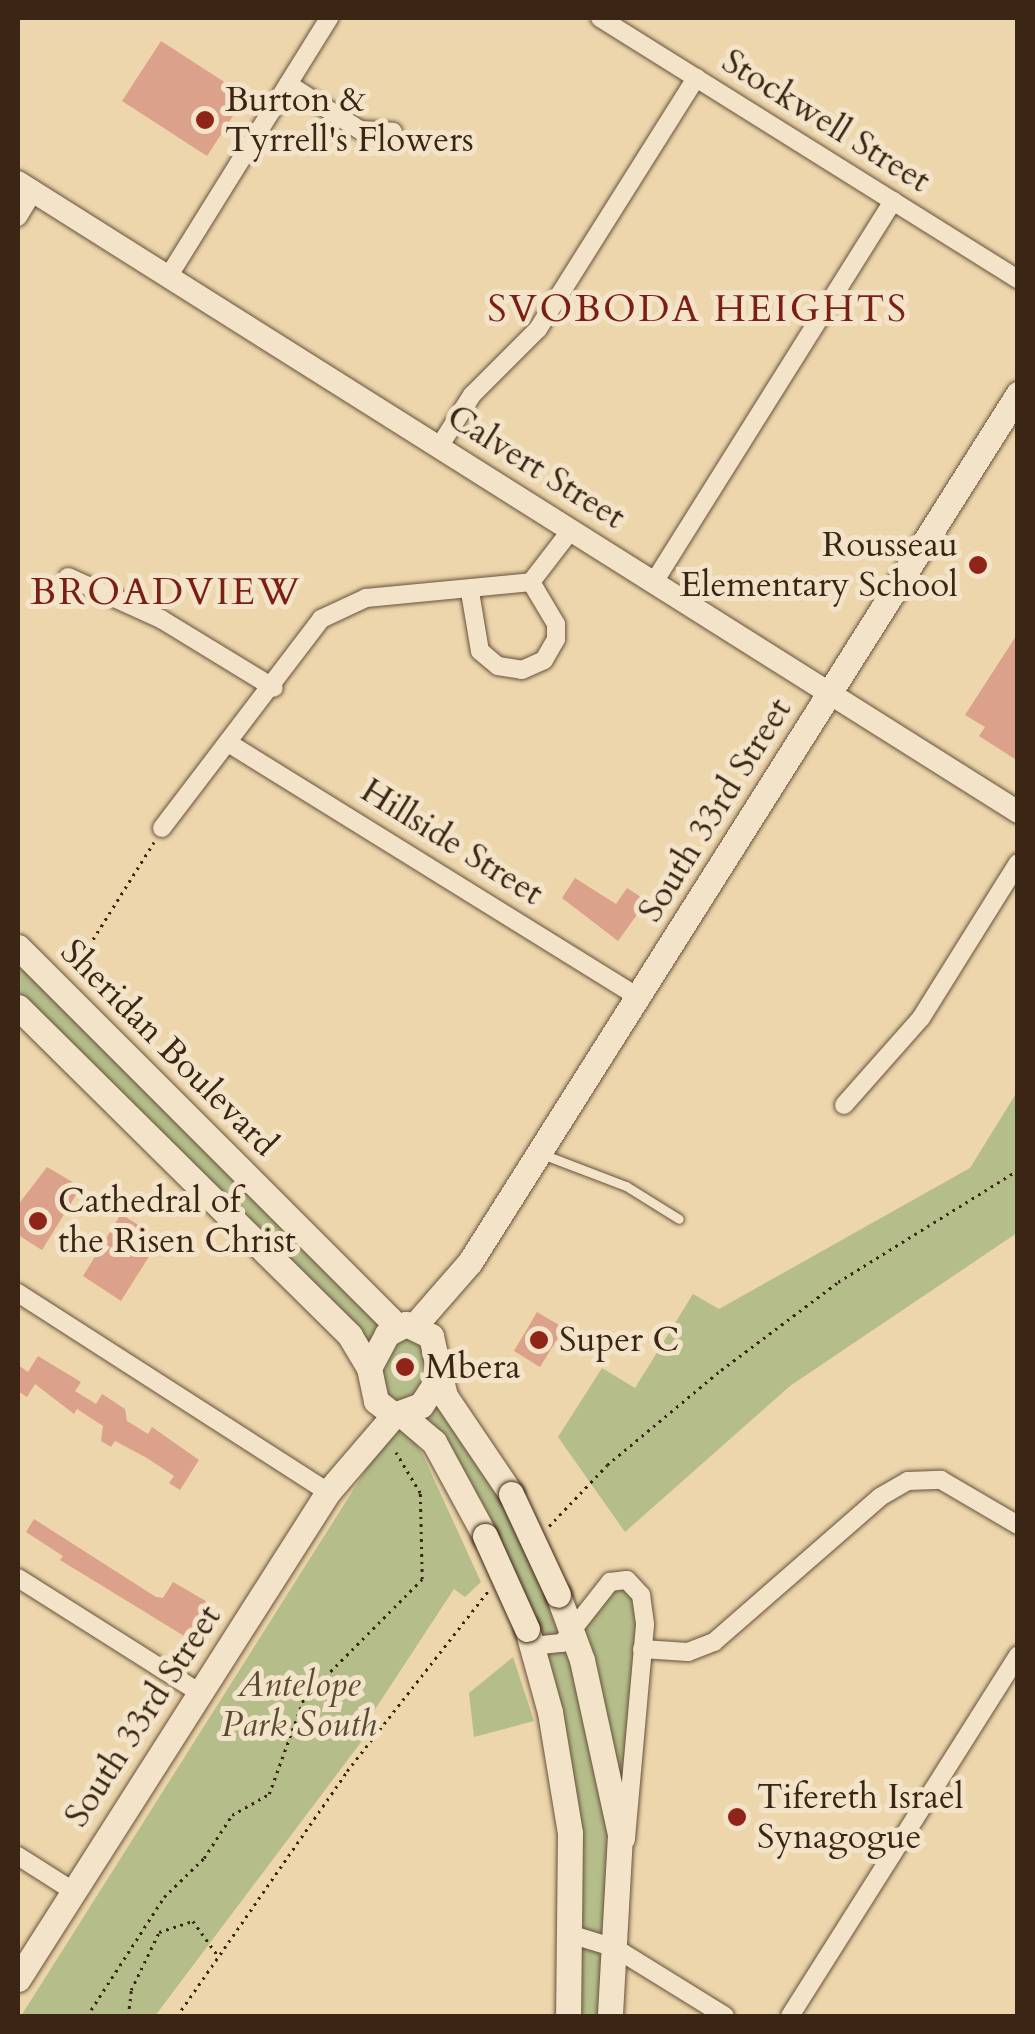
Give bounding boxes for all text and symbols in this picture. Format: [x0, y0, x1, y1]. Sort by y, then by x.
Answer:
street label: Stockwell Street [714, 40, 938, 202]
place label: Burton & Tyrrell's Flowers [225, 79, 474, 161]
marker: Burton & Tyrrell's Flowers [194, 109, 216, 131]
district label: SVOBODA HEIGHTS [487, 287, 909, 333]
street label: Calvert Street [439, 396, 633, 538]
place label: Rousseau Elementary School [680, 524, 958, 606]
marker: Rousseau Elementary School [967, 554, 989, 576]
district label: BROADVIEW [30, 570, 302, 616]
street label: South 33rd Street [629, 690, 801, 930]
street label: Hillside Street [353, 769, 551, 915]
street label: Sheridan Boulevard [52, 931, 286, 1165]
place label: Cathedral of the Risen Christ [58, 1180, 296, 1262]
marker: Cathedral of the Risen Christ [27, 1210, 49, 1232]
place label: Super C [559, 1319, 679, 1361]
marker: Super C [528, 1329, 550, 1351]
place label: Mbera [425, 1346, 521, 1388]
marker: Mbera [394, 1356, 416, 1378]
street label: South 33rd Street [56, 1597, 230, 1835]
park label: Antelope Park South [221, 1664, 377, 1746]
place label: Tifereth Israel Synagogue [757, 1776, 964, 1858]
marker: Tifereth Israel Synagogue [726, 1806, 748, 1828]

